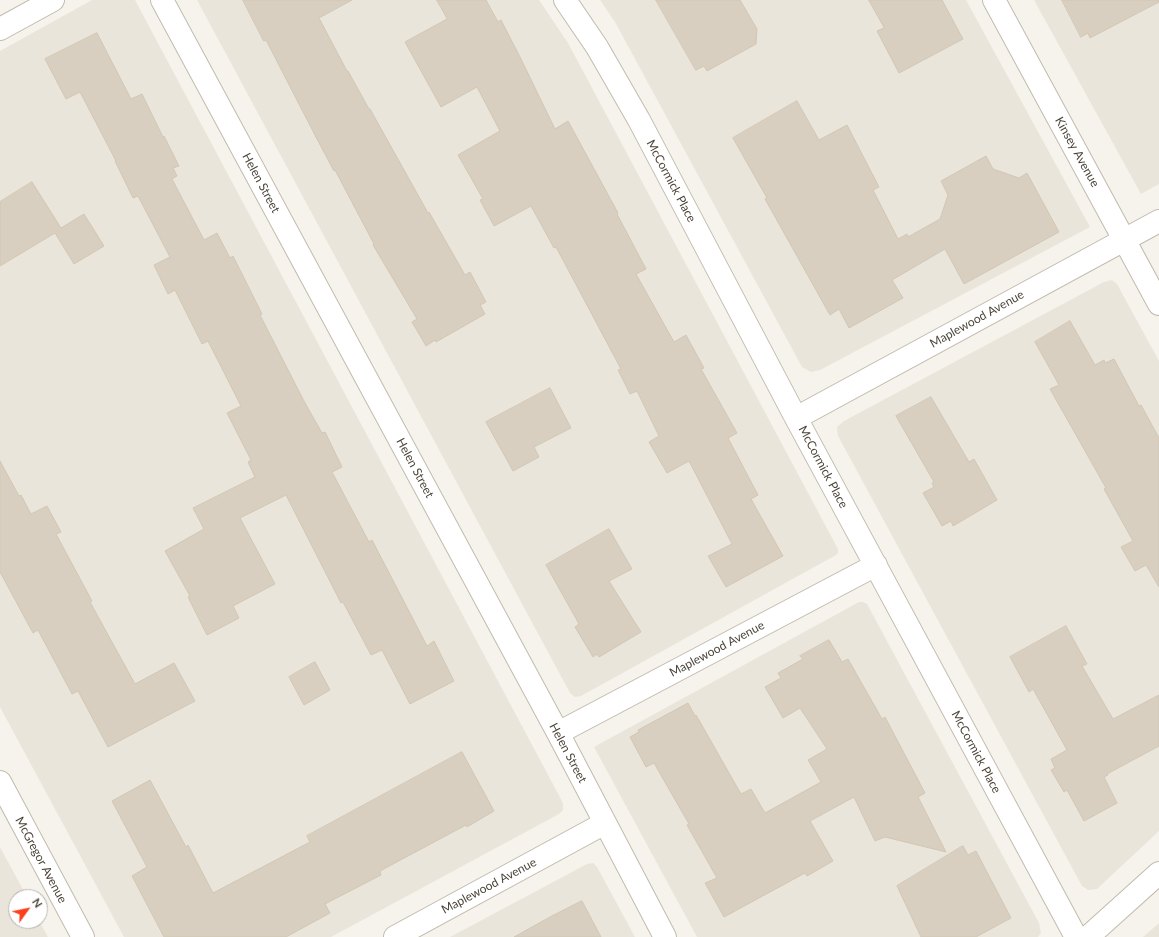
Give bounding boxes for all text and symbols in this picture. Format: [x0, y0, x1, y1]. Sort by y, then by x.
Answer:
street label: Kinsey Avenue [1052, 114, 1102, 190]
street label: McCormick Place [643, 137, 699, 225]
street label: Helen Street [239, 151, 283, 215]
street label: Maplewood Avenue [927, 287, 1027, 351]
street label: McCormick Place [795, 423, 851, 511]
street label: Helen Street [393, 436, 437, 500]
street label: Maplewood Avenue [667, 618, 767, 680]
street label: McCormick Place [948, 708, 1004, 796]
street label: Helen Street [546, 721, 590, 785]
street label: McGregor Avenue [12, 814, 70, 906]
street label: Maplewood Avenue [439, 855, 539, 917]
north arrow [8, 889, 48, 929]
text: N [30, 896, 45, 910]

